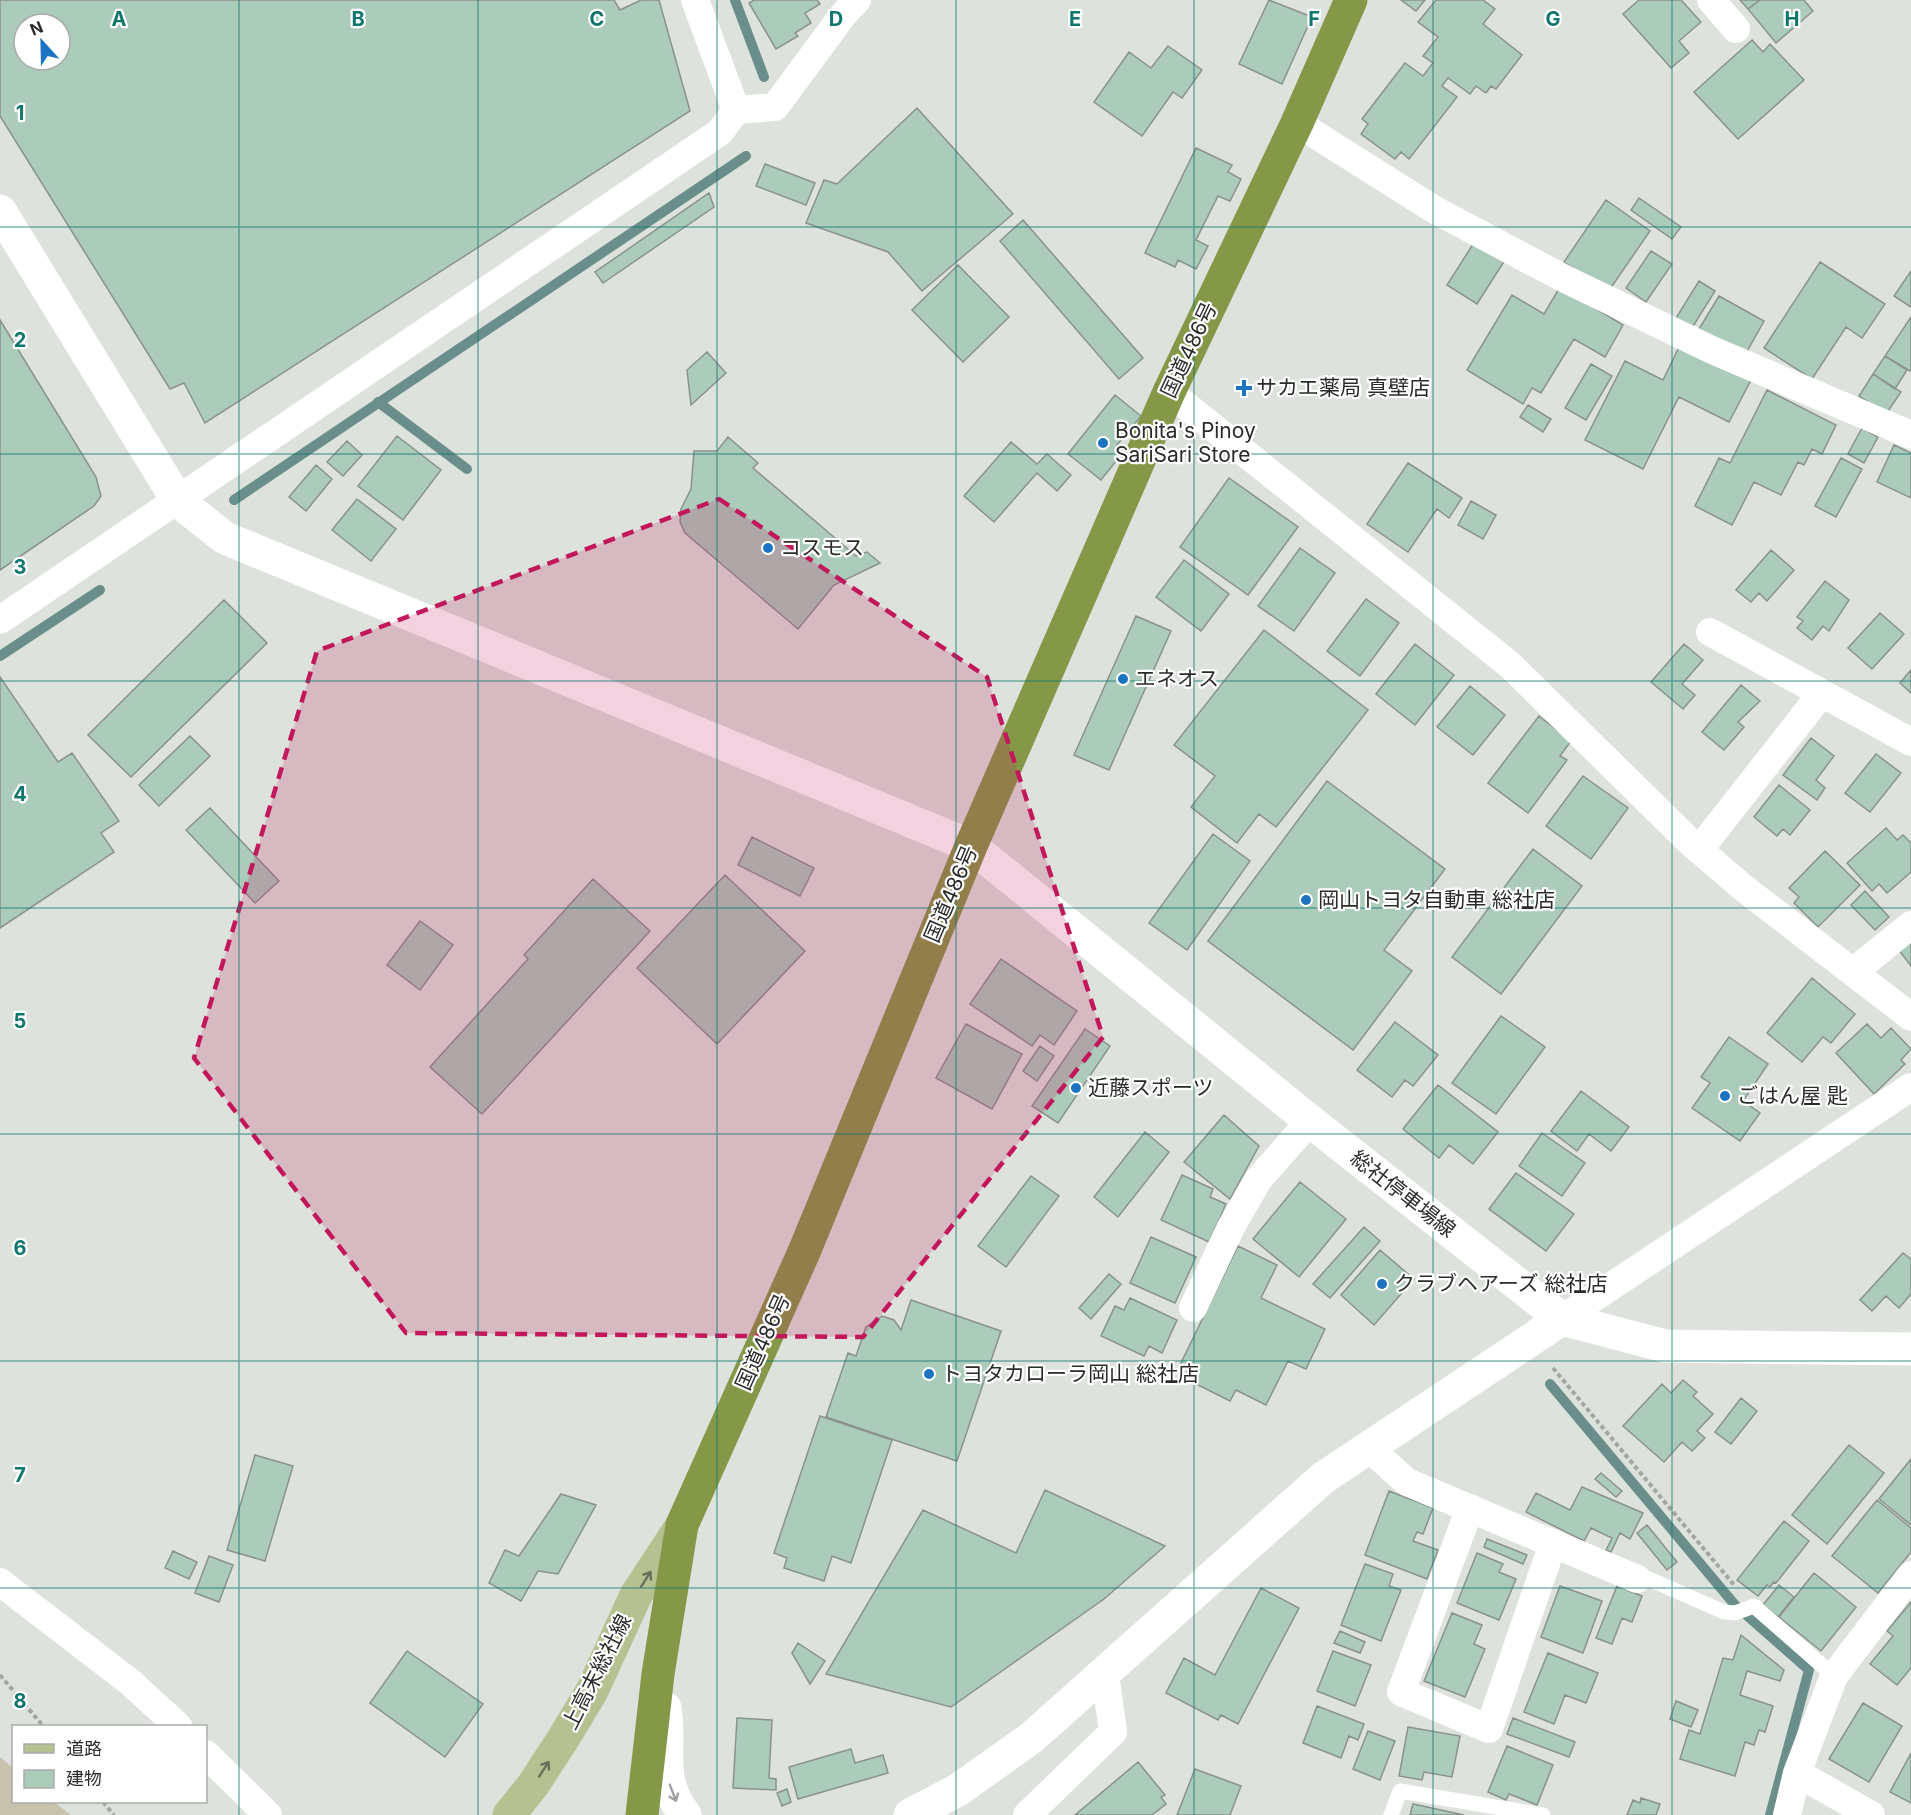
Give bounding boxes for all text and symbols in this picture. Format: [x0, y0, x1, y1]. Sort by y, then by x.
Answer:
text: A [112, 7, 127, 31]
text: B [351, 7, 365, 31]
text: C [590, 7, 604, 31]
text: D [829, 7, 843, 31]
text: E [1069, 7, 1081, 31]
text: F [1308, 7, 1320, 31]
text: G [1545, 7, 1561, 31]
text: H [1785, 7, 1799, 31]
north arrow [12, 12, 72, 72]
text: N [27, 17, 46, 40]
text: 1 [16, 101, 24, 125]
street label: 国道486号 [1156, 298, 1222, 402]
text: 2 [14, 328, 26, 352]
place label: サカエ薬局 真壁店 [1256, 375, 1430, 400]
marker: サカエ薬局 真壁店 [1237, 381, 1251, 395]
place label: Bonita's Pinoy SariSari Store [1115, 418, 1256, 467]
marker: Bonita's Pinoy SariSari Store [1096, 436, 1110, 450]
place label: コスモス [780, 535, 864, 560]
marker: コスモス [761, 541, 775, 555]
text: 3 [14, 555, 26, 579]
place label: エネオス [1135, 666, 1219, 691]
marker: エネオス [1116, 672, 1130, 686]
text: 4 [13, 782, 27, 806]
street label: 国道486号 [919, 842, 982, 946]
place label: 岡山トヨタ自動車 総社店 [1318, 887, 1555, 912]
marker: 岡山トヨタ自動車 総社店 [1299, 893, 1313, 907]
text: 5 [14, 1009, 26, 1033]
place label: 近藤スポーツ [1088, 1075, 1214, 1100]
marker: 近藤スポーツ [1069, 1081, 1083, 1095]
place label: ごはん屋 匙 [1737, 1083, 1848, 1108]
marker: ごはん屋 匙 [1718, 1089, 1732, 1103]
street label: 総社停車場線 [1346, 1145, 1461, 1242]
text: 6 [14, 1236, 27, 1260]
place label: クラブヘアーズ 総社店 [1394, 1271, 1608, 1296]
marker: クラブヘアーズ 総社店 [1375, 1277, 1389, 1291]
street label: 国道486号 [730, 1290, 795, 1394]
place label: トヨタカローラ岡山 総社店 [941, 1361, 1199, 1386]
marker: トヨタカローラ岡山 総社店 [922, 1367, 936, 1381]
text: 7 [14, 1463, 26, 1487]
one-way arrow [640, 1571, 652, 1588]
street label: 上高末総社線 [557, 1610, 636, 1734]
text: 8 [13, 1689, 27, 1713]
legend [12, 1725, 207, 1803]
text: 道路 [66, 1738, 102, 1759]
one-way arrow [538, 1761, 550, 1777]
text: 建物 [66, 1768, 102, 1789]
one-way arrow [668, 1783, 679, 1802]

